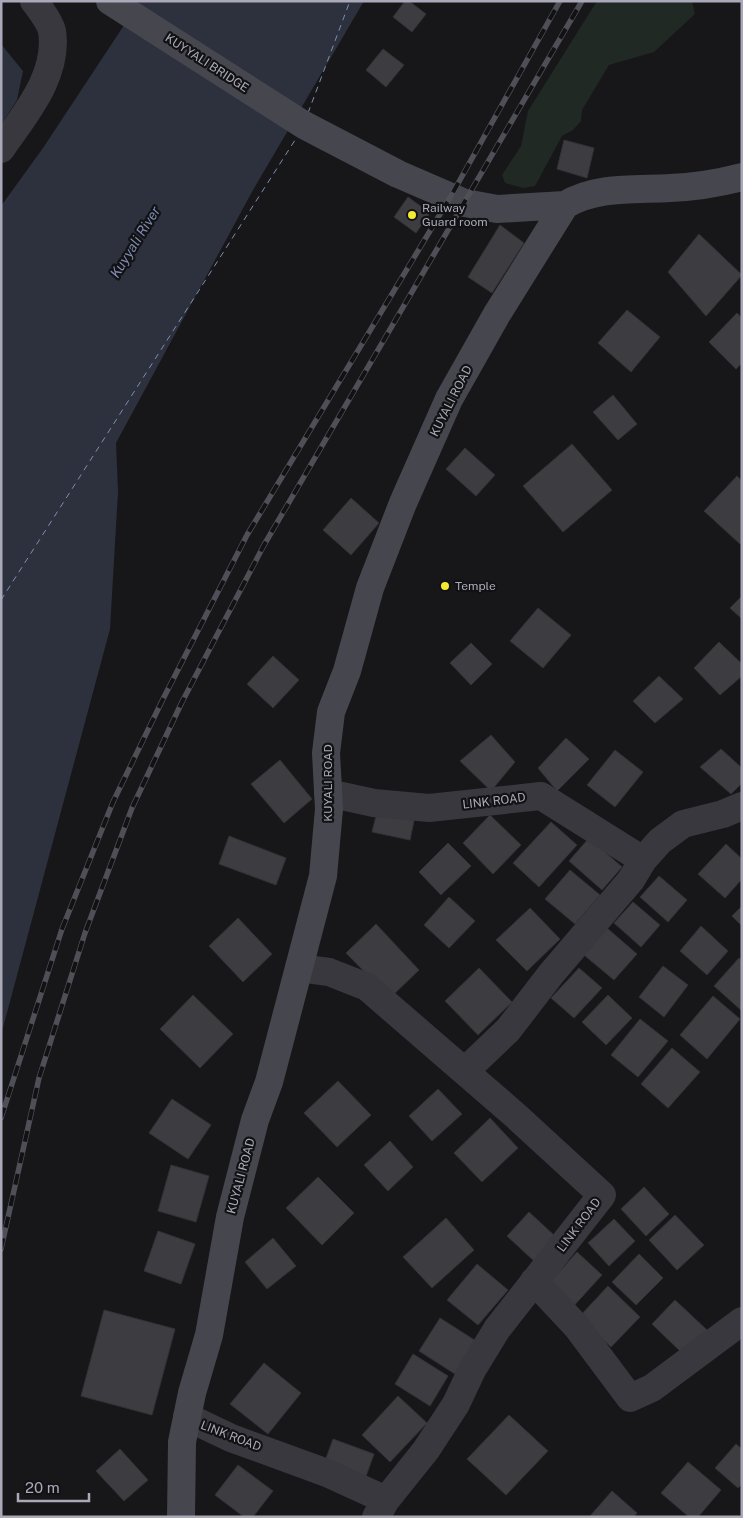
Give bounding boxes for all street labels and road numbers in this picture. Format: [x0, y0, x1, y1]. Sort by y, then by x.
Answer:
street label: KUYYALI BRIDGE [163, 31, 251, 95]
street label: KUYALI ROAD [427, 363, 475, 439]
street label: KUYALI ROAD [321, 744, 335, 822]
street label: LINK ROAD [462, 790, 526, 812]
street label: KUYALI ROAD [224, 1137, 258, 1215]
street label: LINK ROAD [554, 1195, 604, 1255]
street label: LINK ROAD [199, 1418, 263, 1454]

